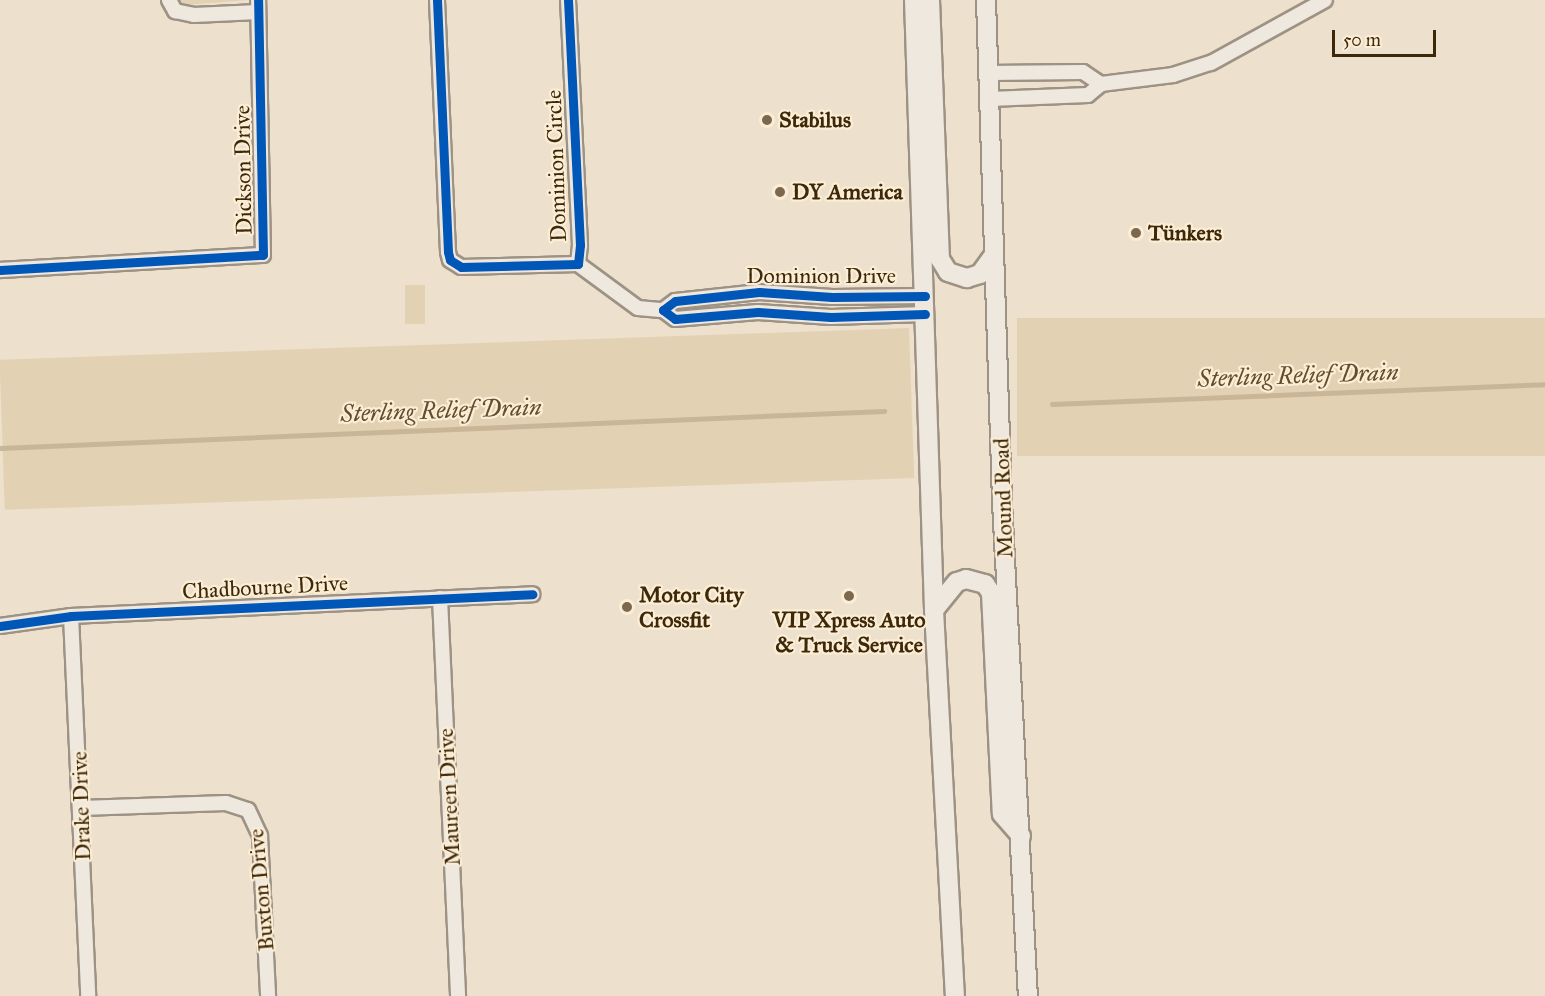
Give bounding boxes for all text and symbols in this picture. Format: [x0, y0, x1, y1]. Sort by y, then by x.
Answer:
scale bar [1335, 18, 1438, 56]
text: 50 m [1343, 29, 1381, 51]
street label: Dominion Circle [540, 89, 572, 243]
street label: Dickson Drive [229, 105, 257, 235]
place label: Stabilus [779, 107, 851, 133]
marker: Stabilus [760, 113, 774, 127]
place label: DY America [792, 179, 903, 205]
marker: DY America [773, 185, 787, 199]
place label: Tünkers [1148, 220, 1222, 246]
marker: Tünkers [1129, 226, 1143, 240]
street label: Dominion Drive [746, 263, 896, 289]
water label: Sterling Relief Drain [1197, 358, 1399, 394]
water label: Sterling Relief Drain [340, 393, 542, 429]
street label: Mound Road [988, 438, 1018, 558]
street label: Chadbourne Drive [181, 569, 349, 605]
place label: Motor City Crossfit [639, 581, 744, 632]
marker: VIP Xpress Auto & Truck Service [842, 589, 856, 603]
marker: Motor City Crossfit [620, 600, 634, 614]
place label: VIP Xpress Auto & Truck Service [773, 606, 925, 658]
street label: Maureen Drive [432, 728, 466, 866]
street label: Drake Drive [66, 751, 96, 861]
street label: Buxton Drive [243, 828, 279, 952]

